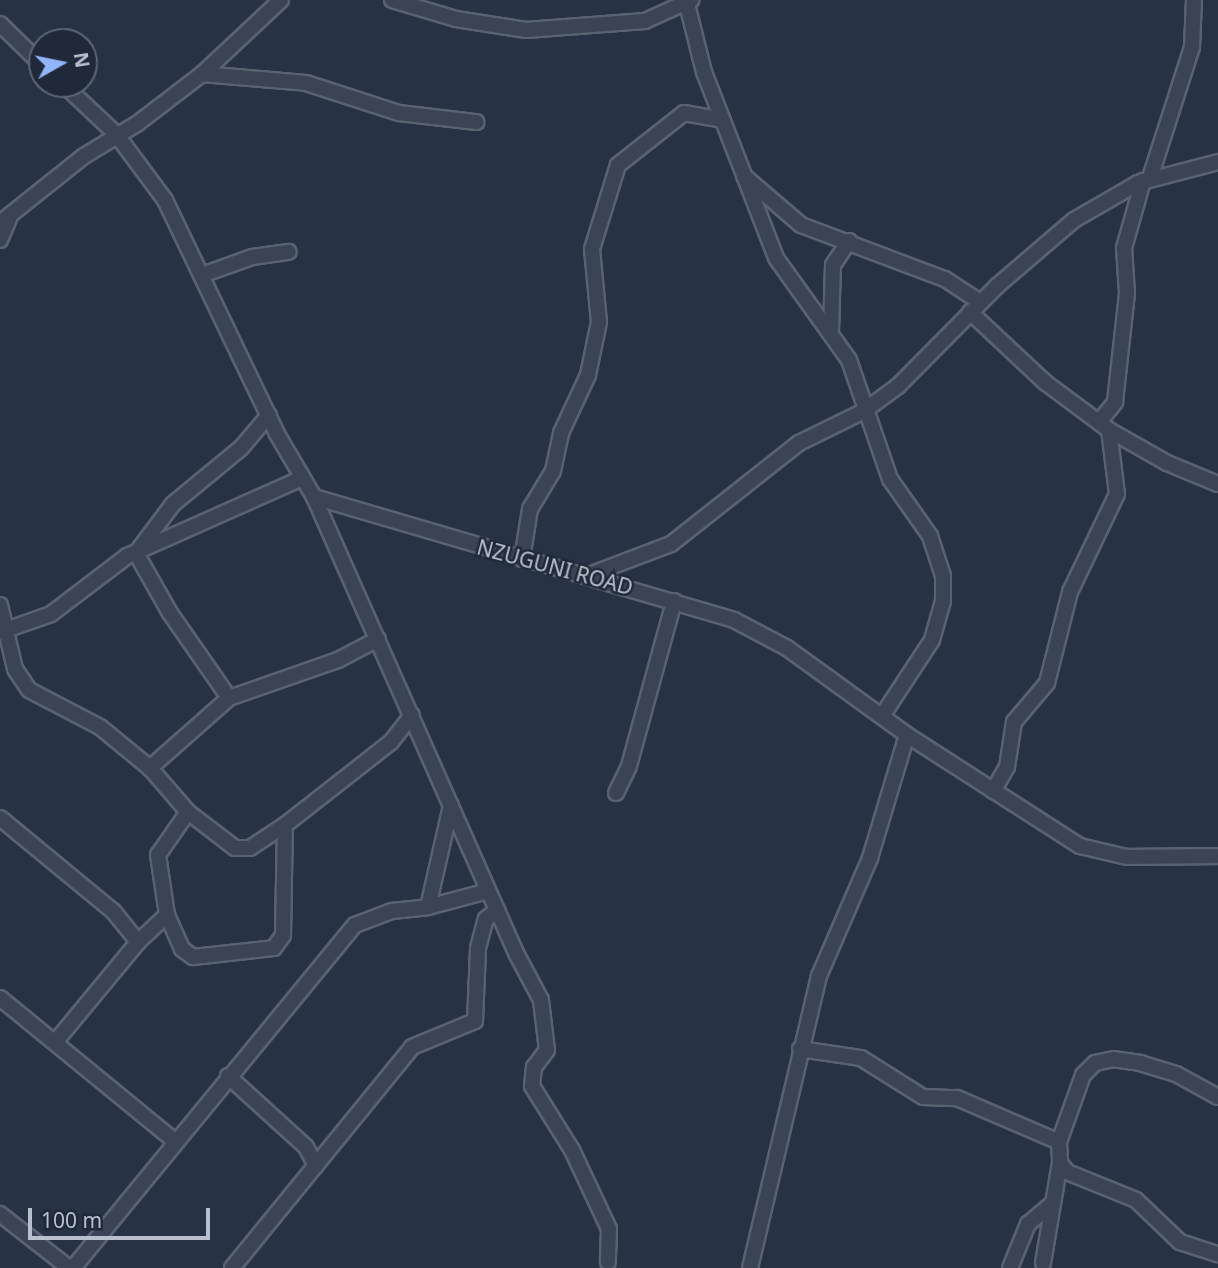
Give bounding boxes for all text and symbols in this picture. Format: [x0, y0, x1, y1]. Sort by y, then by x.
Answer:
north arrow [28, 28, 98, 98]
text: N [68, 50, 96, 70]
street label: NZUGUNI ROAD [474, 534, 636, 600]
scale bar [32, 1194, 214, 1238]
text: 100 m [41, 1206, 102, 1234]

